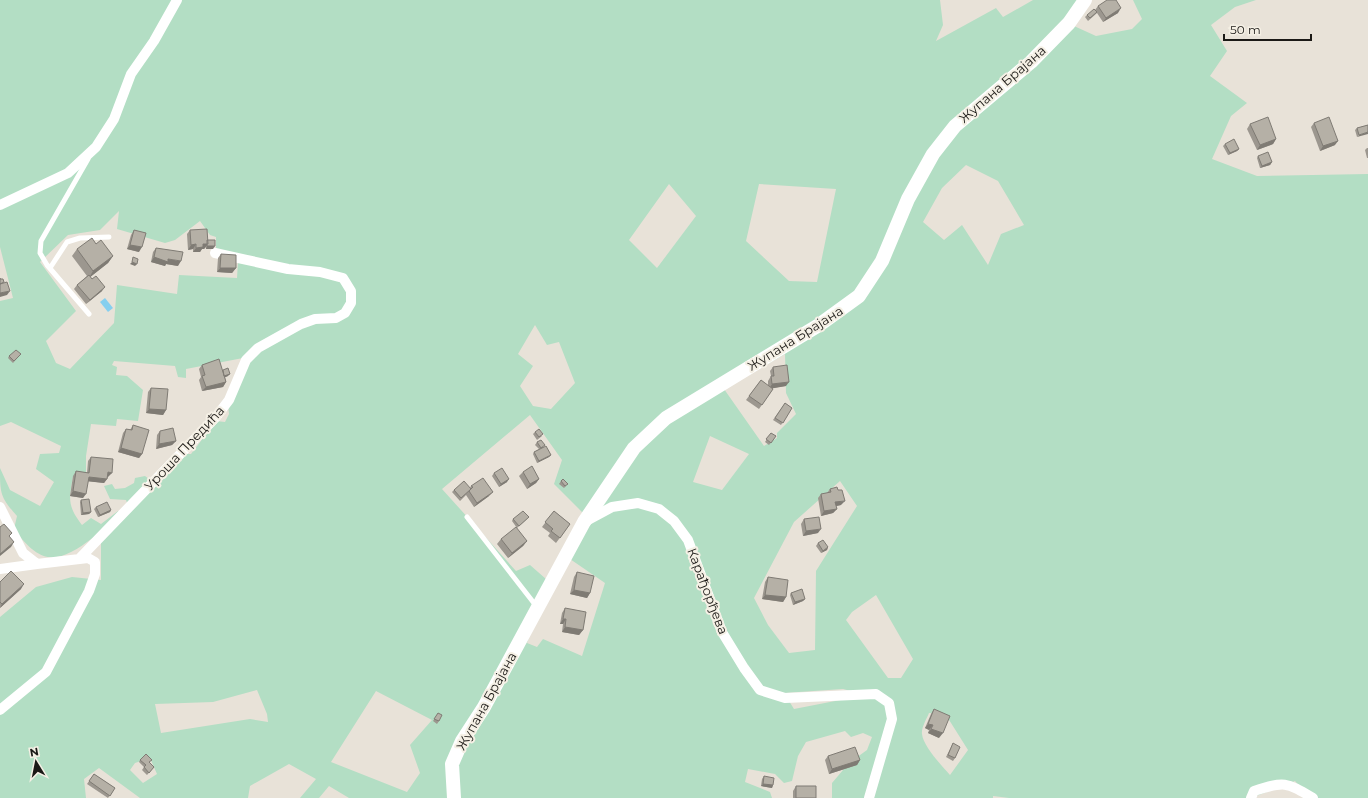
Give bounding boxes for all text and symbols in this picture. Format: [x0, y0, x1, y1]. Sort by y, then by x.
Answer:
scale bar [1224, 16, 1311, 42]
text: 50 m [1230, 22, 1261, 37]
street label: Жупана Брајана [955, 42, 1049, 126]
street label: Жупана Брајана [744, 302, 846, 374]
street label: Уроша Предића [141, 402, 227, 494]
street label: Карађорђева [684, 546, 732, 636]
street label: Жупана Брајана [452, 649, 520, 753]
north arrow [16, 742, 56, 782]
text: N [29, 744, 40, 760]

